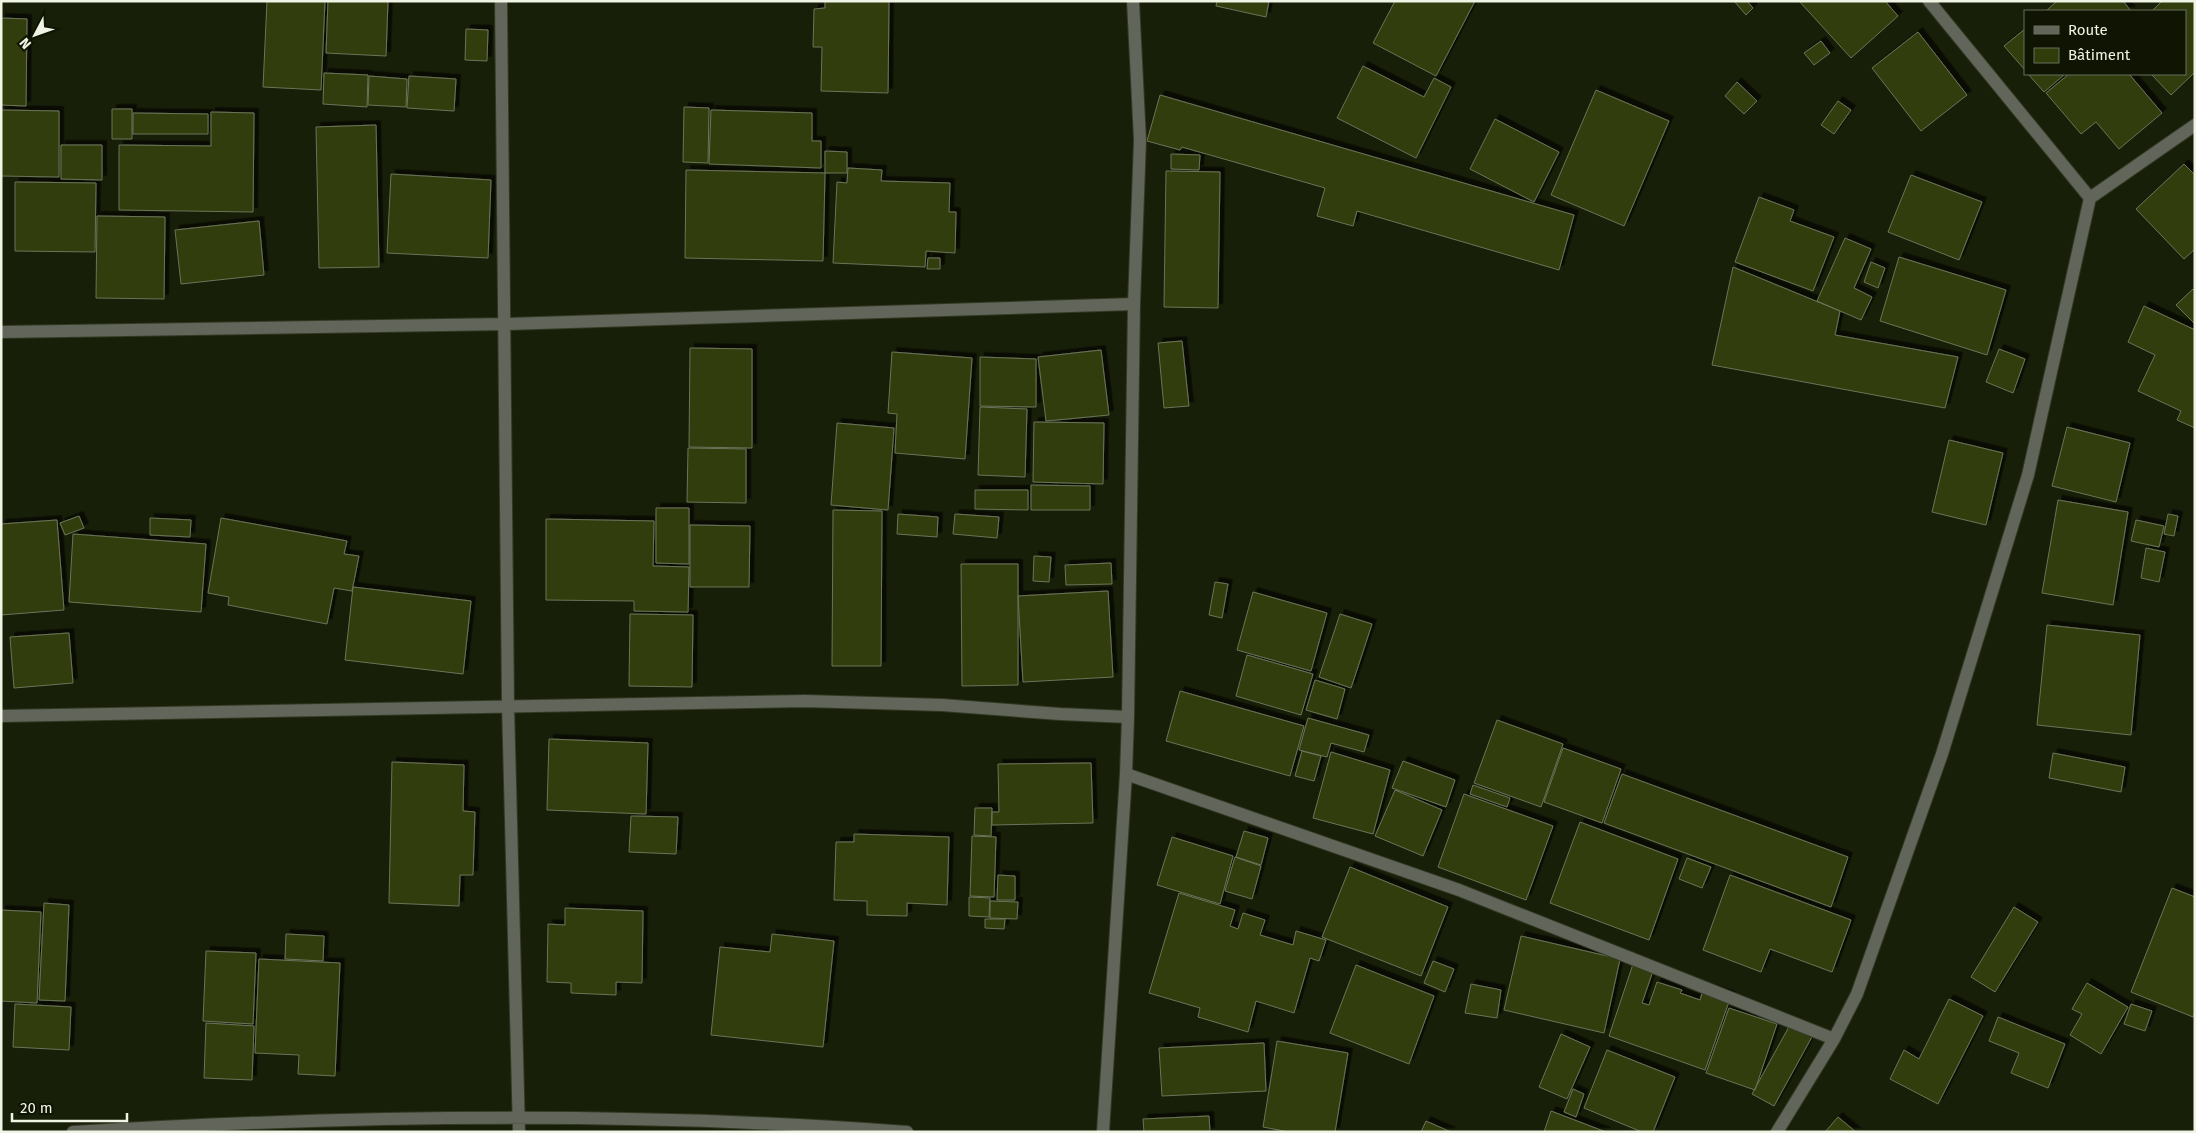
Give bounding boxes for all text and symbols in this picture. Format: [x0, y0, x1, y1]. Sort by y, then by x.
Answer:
north arrow [10, 10, 60, 60]
legend [2024, 10, 2186, 75]
text: Route [2068, 21, 2108, 39]
text: N [16, 34, 35, 52]
text: Bâtiment [2068, 46, 2131, 64]
scale bar [12, 1090, 128, 1122]
text: 20 m [20, 1099, 53, 1117]

